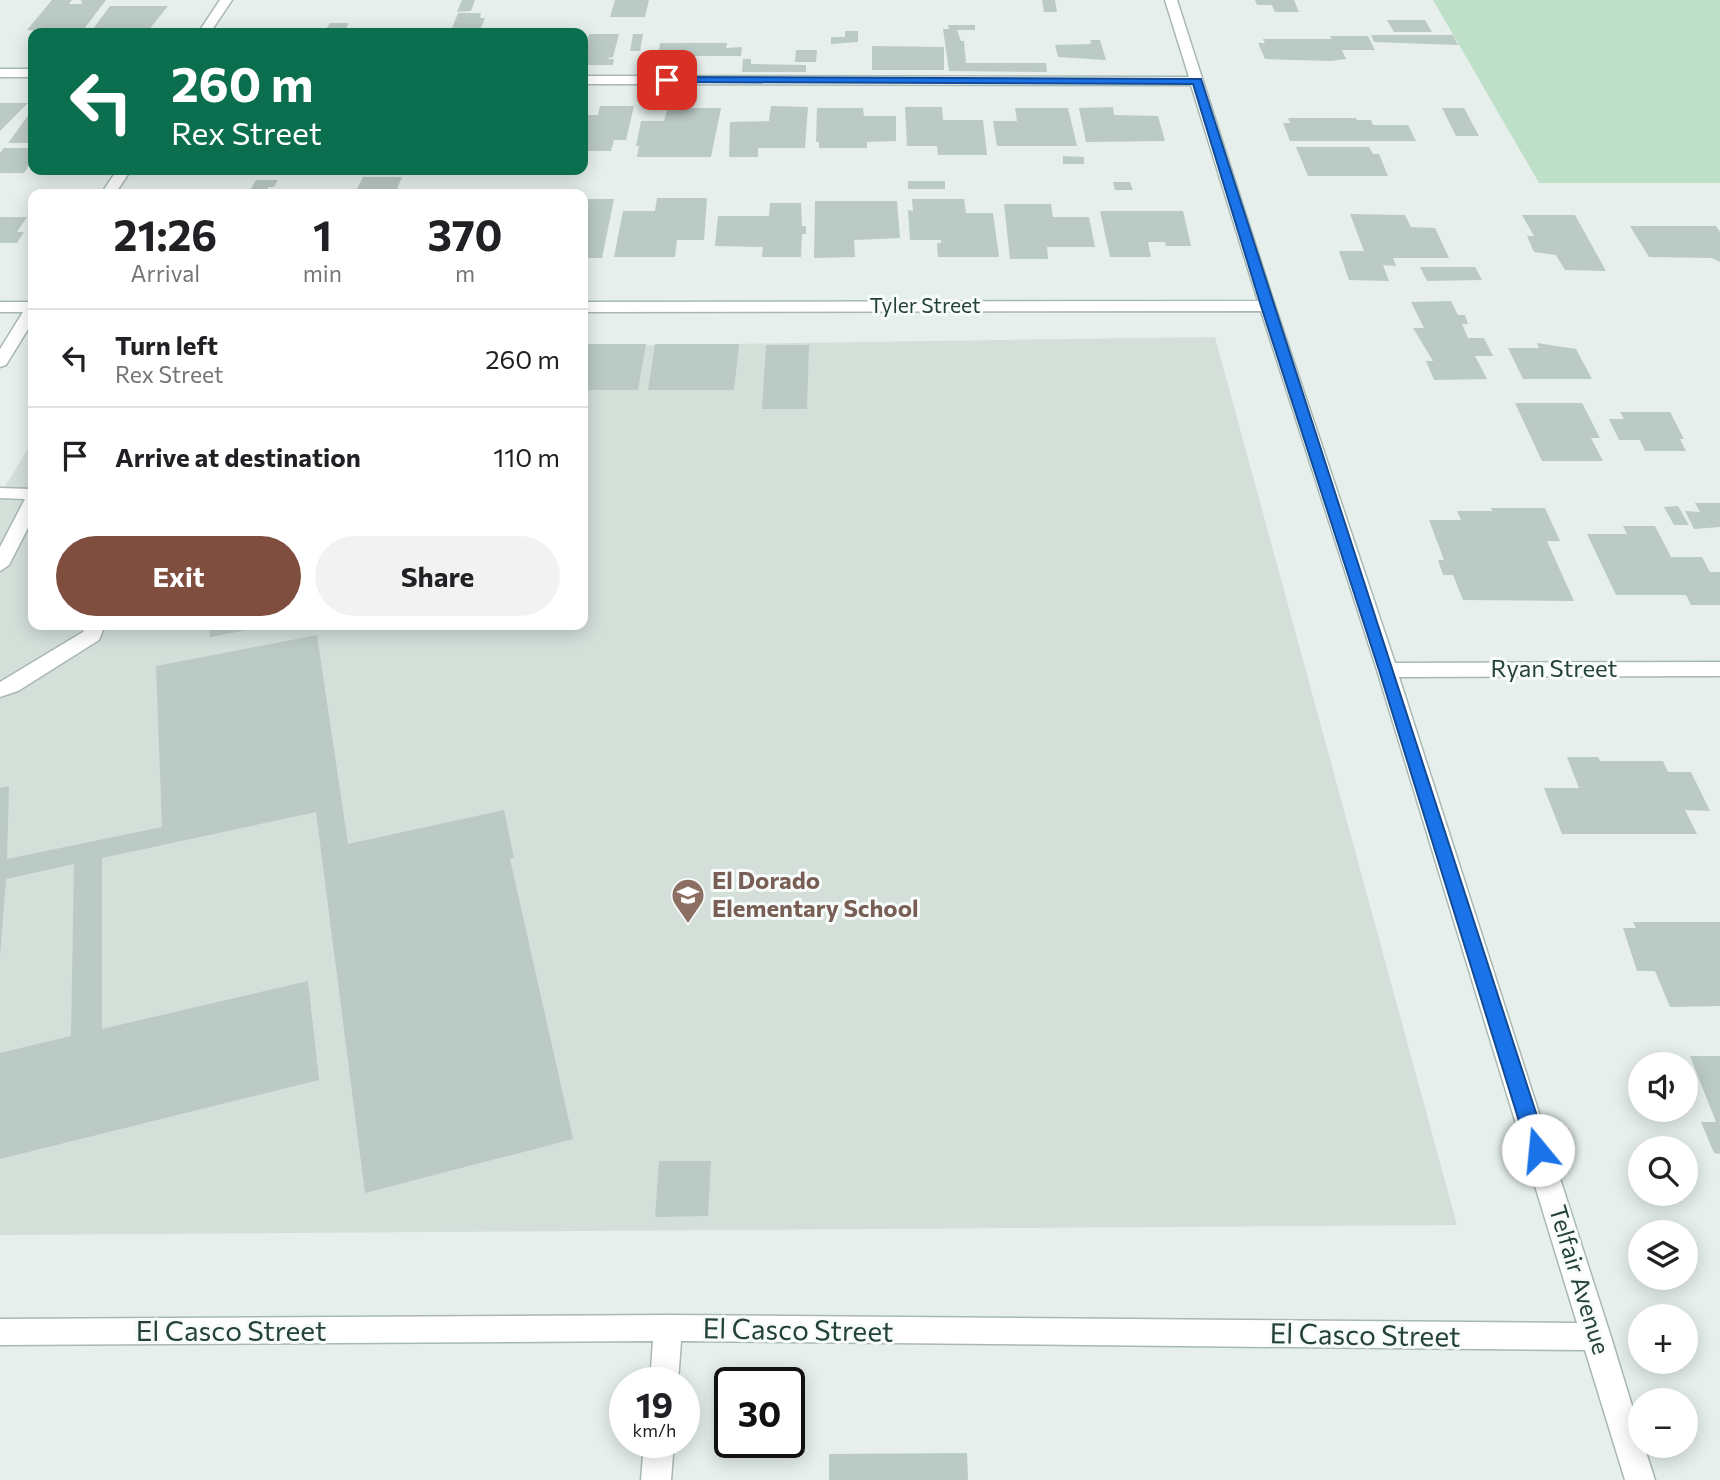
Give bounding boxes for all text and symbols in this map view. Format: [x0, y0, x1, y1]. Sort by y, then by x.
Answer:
pin [637, 50, 697, 110]
text: 260 m [171, 52, 313, 112]
icon: left [56, 56, 147, 147]
icon: arrive [648, 61, 686, 99]
text: Rex Street [171, 112, 322, 152]
text: 21:26 [114, 208, 217, 260]
text: 1 [313, 208, 332, 260]
text: 370 [428, 208, 502, 260]
text: Arrival [131, 259, 200, 287]
text: min [303, 259, 342, 287]
text: m [455, 259, 475, 287]
street label: Tyler Street [869, 292, 981, 317]
text: Turn left [115, 329, 218, 360]
icon: left [56, 339, 94, 377]
text: 260 m [485, 343, 560, 374]
text: Rex Street [115, 360, 223, 388]
icon: arrive [56, 437, 94, 475]
text: Arrive at destination [115, 441, 361, 472]
text: 110 m [493, 441, 560, 472]
button: Exit [56, 536, 301, 616]
button: Share [315, 536, 560, 616]
street label: Ryan Street [1491, 653, 1618, 682]
place label: El Dorado Elementary School [712, 865, 919, 922]
school or university icon: El Dorado Elementary School [669, 876, 707, 925]
map controls [1628, 1052, 1698, 1458]
button: sound [1628, 1052, 1698, 1122]
position arrow [1501, 1113, 1575, 1187]
button: search [1628, 1136, 1698, 1206]
street label: Telfair Avenue [1544, 1201, 1617, 1358]
button: layers [1628, 1220, 1698, 1290]
button: + [1628, 1304, 1698, 1374]
street label: El Casco Street [702, 1310, 894, 1348]
street label: El Casco Street [136, 1313, 326, 1347]
street label: El Casco Street [1269, 1315, 1461, 1353]
speed limit sign: 30 [714, 1367, 805, 1458]
text: 19 [636, 1382, 673, 1425]
button: − [1628, 1388, 1698, 1458]
text: km/h [633, 1419, 676, 1441]

